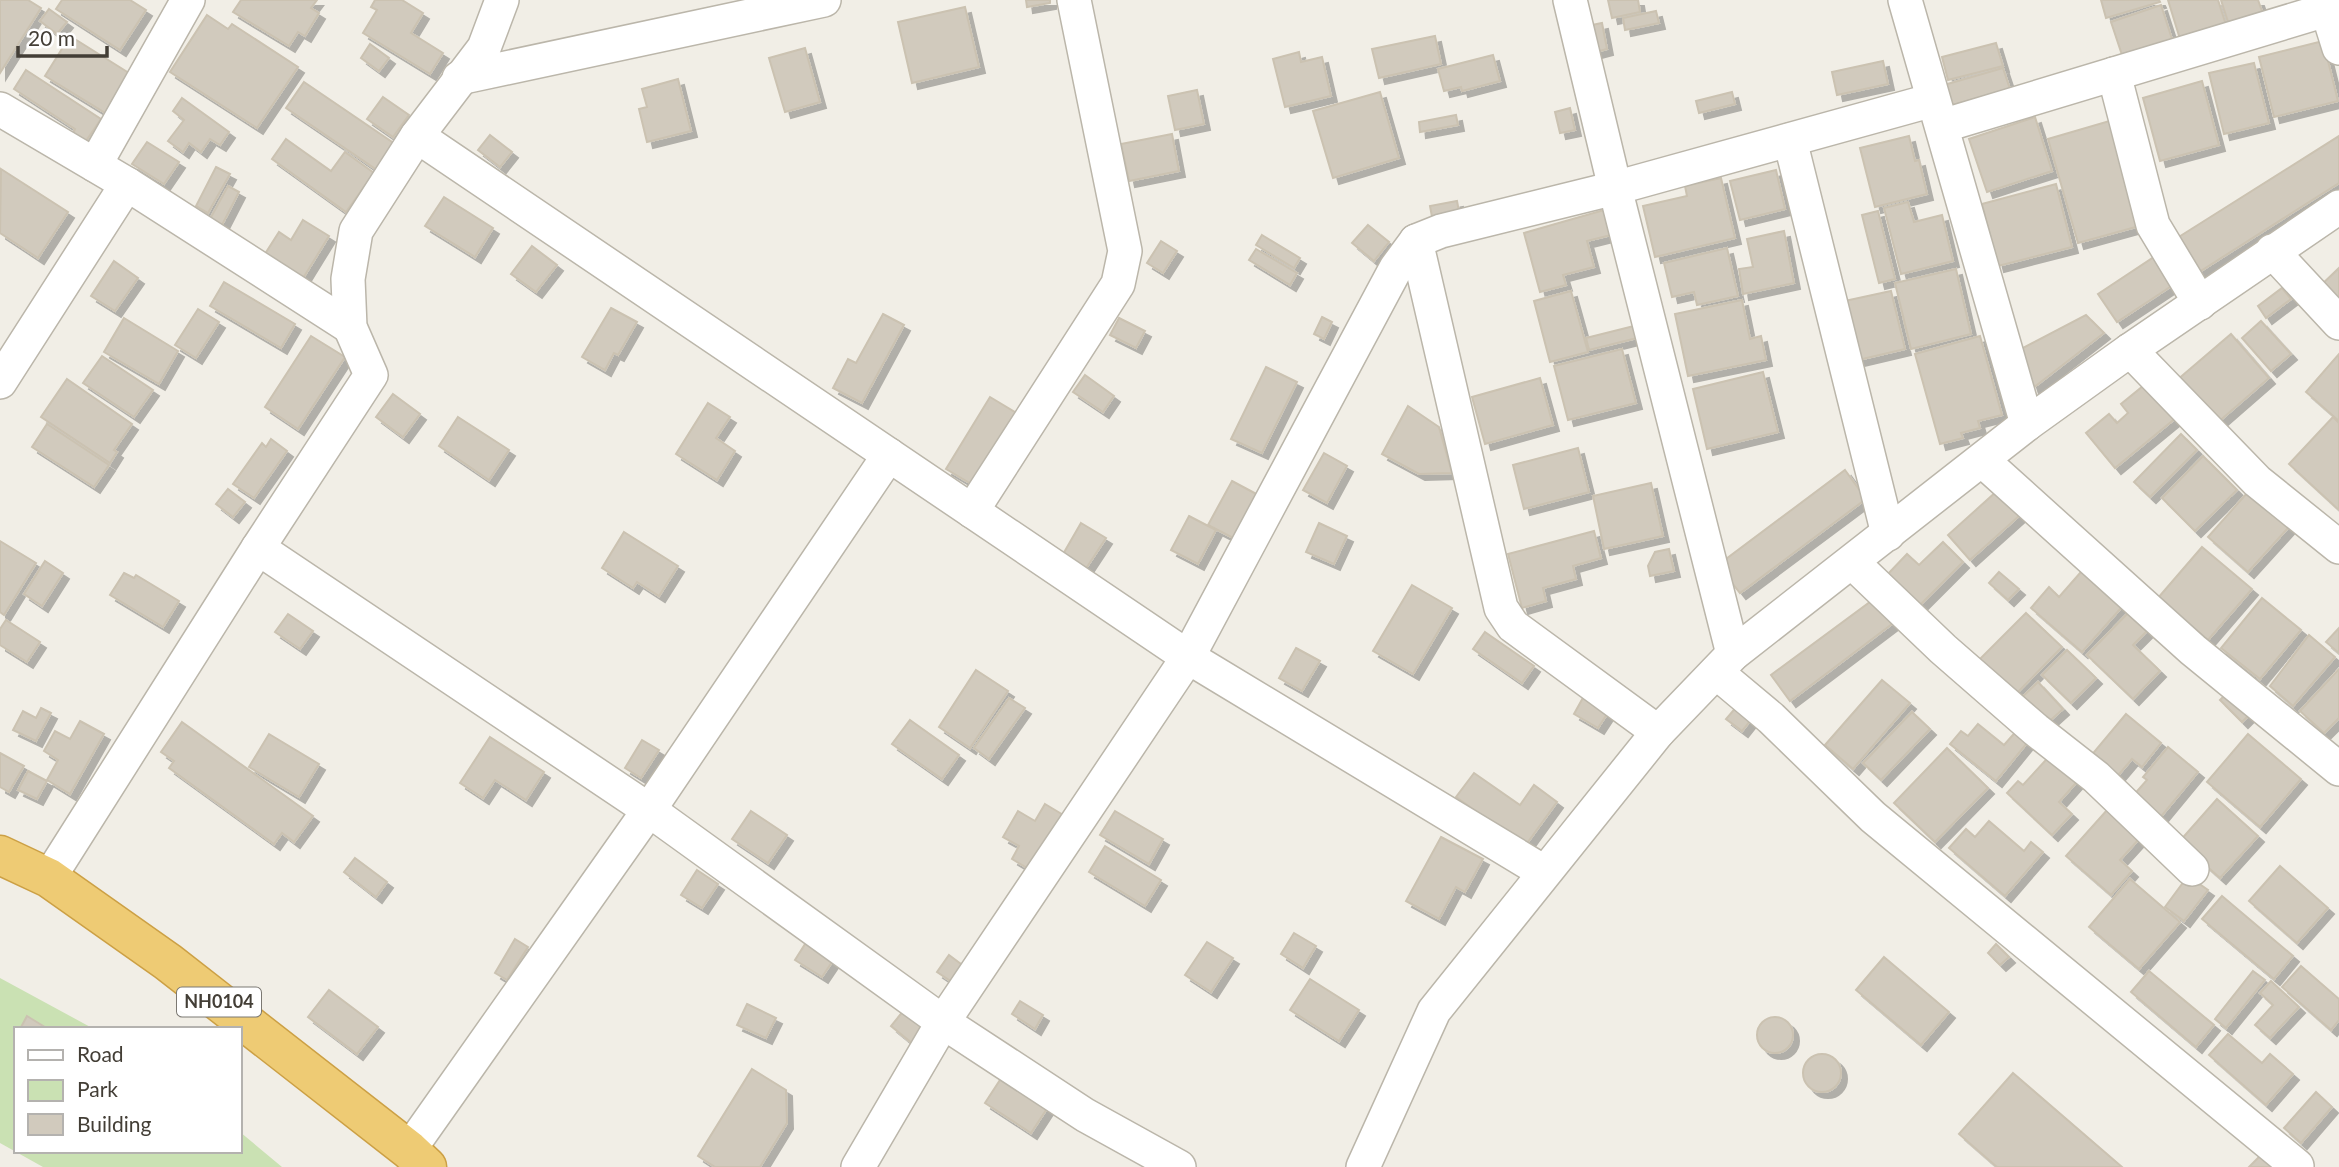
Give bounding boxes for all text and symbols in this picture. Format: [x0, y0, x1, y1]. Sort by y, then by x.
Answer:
scale bar [18, 14, 107, 58]
text: 20 m [28, 25, 75, 50]
road number: NH0104 [177, 987, 261, 1016]
legend [14, 1027, 242, 1153]
text: Road [77, 1041, 124, 1066]
text: Park [77, 1076, 118, 1101]
text: Building [77, 1111, 152, 1136]

